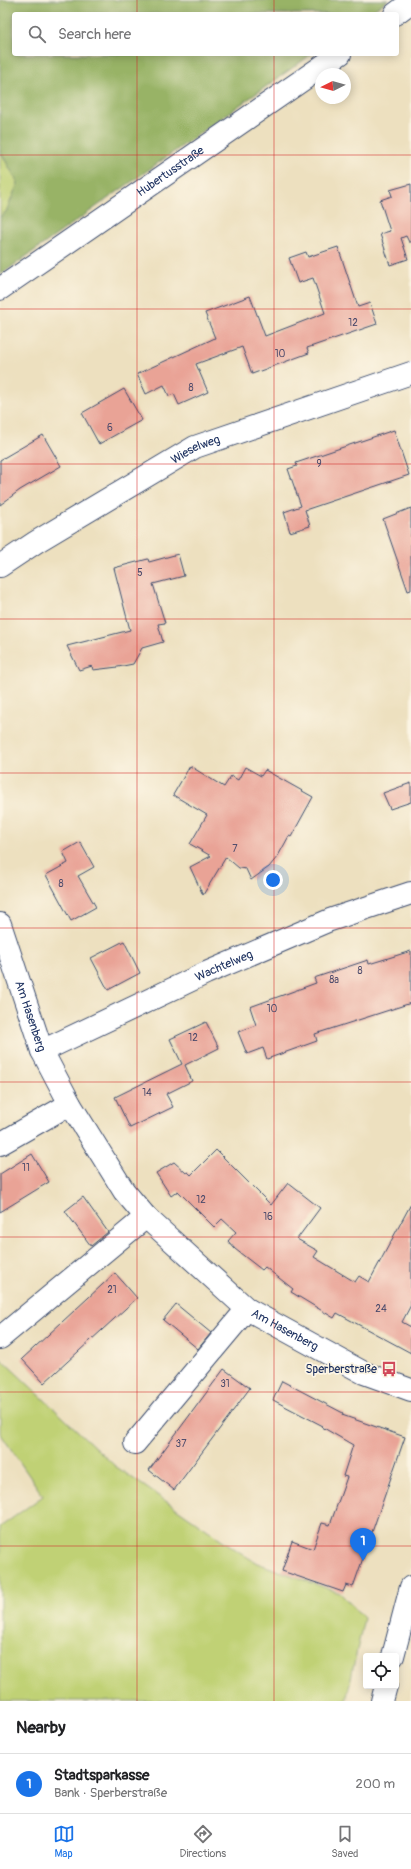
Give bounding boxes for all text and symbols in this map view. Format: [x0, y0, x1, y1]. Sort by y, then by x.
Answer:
search box [12, 12, 399, 56]
icon: search [26, 23, 48, 45]
text: Search here [58, 25, 131, 44]
north arrow [315, 68, 351, 104]
street label: Hubertusstraße [134, 143, 207, 200]
house number: 12 [348, 317, 358, 329]
house number: 10 [275, 348, 286, 360]
house number: 8 [188, 382, 194, 394]
house number: 6 [107, 422, 113, 434]
street label: Wieselweg [168, 432, 222, 467]
house number: 9 [316, 458, 322, 470]
house number: 5 [137, 567, 143, 579]
house number: 7 [232, 843, 238, 855]
your location [263, 870, 283, 890]
house number: 8 [58, 878, 64, 890]
street label: Wachtelweg [193, 946, 255, 985]
house number: 8 [357, 965, 363, 977]
house number: 8a [329, 974, 339, 986]
street label: Am Hasenberg [12, 979, 49, 1054]
house number: 10 [267, 1003, 278, 1015]
house number: 12 [188, 1032, 198, 1044]
house number: 14 [142, 1087, 152, 1099]
house number: 11 [22, 1162, 30, 1174]
house number: 12 [196, 1194, 206, 1206]
house number: 16 [263, 1211, 273, 1223]
house number: 21 [107, 1284, 117, 1296]
house number: 24 [375, 1303, 387, 1315]
street label: Am Hasenberg [249, 1305, 321, 1354]
bus stop icon: Sperberstraße [380, 1360, 398, 1378]
place label: Sperberstraße [306, 1362, 377, 1377]
house number: 31 [220, 1378, 230, 1390]
house number: 37 [176, 1438, 187, 1450]
pin: 1 [350, 1528, 376, 1561]
map controls [363, 1653, 399, 1689]
button: locate [363, 1653, 399, 1689]
text: Nearby [16, 1717, 65, 1738]
text: Stadtsparkasse [54, 1766, 149, 1785]
text: 1 [26, 1776, 32, 1792]
text: 200 m [356, 1776, 395, 1792]
text: Bank · Sperberstraße [54, 1785, 167, 1801]
tab: Map [53, 1823, 75, 1860]
tab: Directions [180, 1823, 226, 1860]
tab: Saved [331, 1823, 358, 1860]

